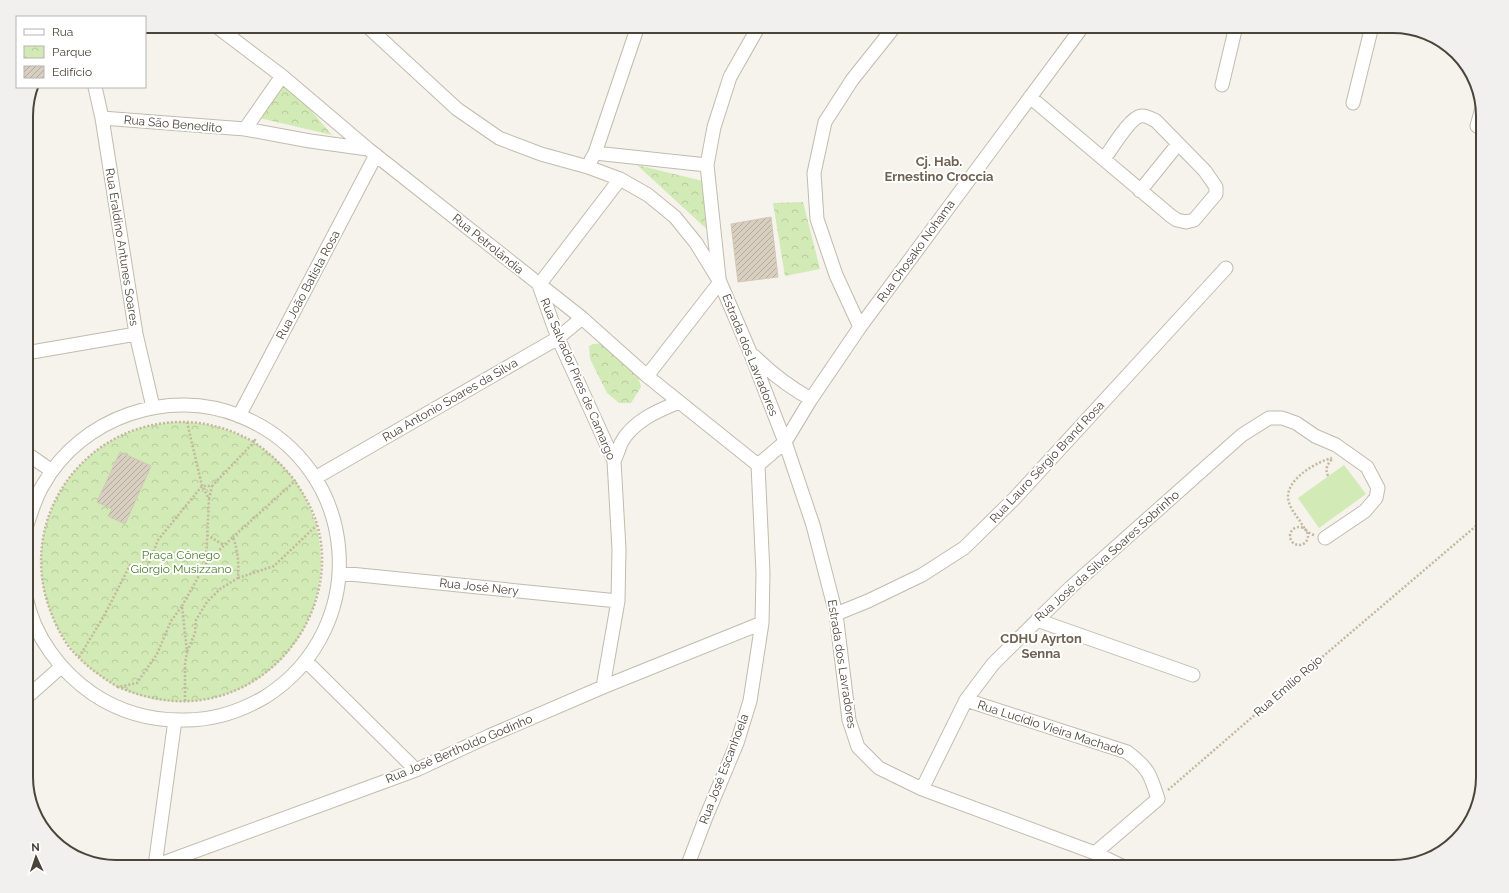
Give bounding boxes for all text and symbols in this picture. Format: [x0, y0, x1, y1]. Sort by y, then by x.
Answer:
legend [16, 16, 146, 88]
text: Rua [52, 25, 73, 39]
text: Parque [52, 45, 92, 59]
text: Edifício [52, 65, 92, 79]
street label: Rua São Benedito [123, 113, 223, 135]
district label: Cj. Hab. Ernestino Croccia [884, 154, 994, 184]
street label: Rua Eraldino Antunes Soares [103, 167, 141, 327]
street label: Rua Chosako Nohama [874, 197, 958, 305]
street label: Rua Petrolândia [450, 211, 526, 277]
street label: Rua João Batista Rosa [273, 228, 343, 342]
street label: Estrada dos Lavradores [719, 292, 781, 418]
street label: Rua Salvador Pires de Camargo [538, 296, 618, 462]
street label: Rua Antonio Soares da Silva [380, 356, 520, 444]
street label: Rua Lauro Sérgio Brand Rosa [987, 398, 1107, 526]
street label: Rua José da Silva Soares Sobrinho [1032, 487, 1182, 625]
park label: Praça Cônego Giorgio Musizzano [130, 548, 232, 576]
street label: Rua José Nery [439, 576, 520, 598]
street label: Estrada dos Lavradores [825, 599, 859, 730]
district label: CDHU Ayrton Senna [1000, 631, 1082, 661]
street label: Rua Emílio Rojo [1251, 652, 1325, 720]
street label: Rua Lucídio Vieira Machado [976, 698, 1126, 758]
street label: Rua José Bertholdo Godinho [383, 712, 535, 786]
street label: Rua José Escanhoela [696, 712, 752, 826]
north arrow [16, 837, 56, 877]
text: N [31, 841, 40, 854]

